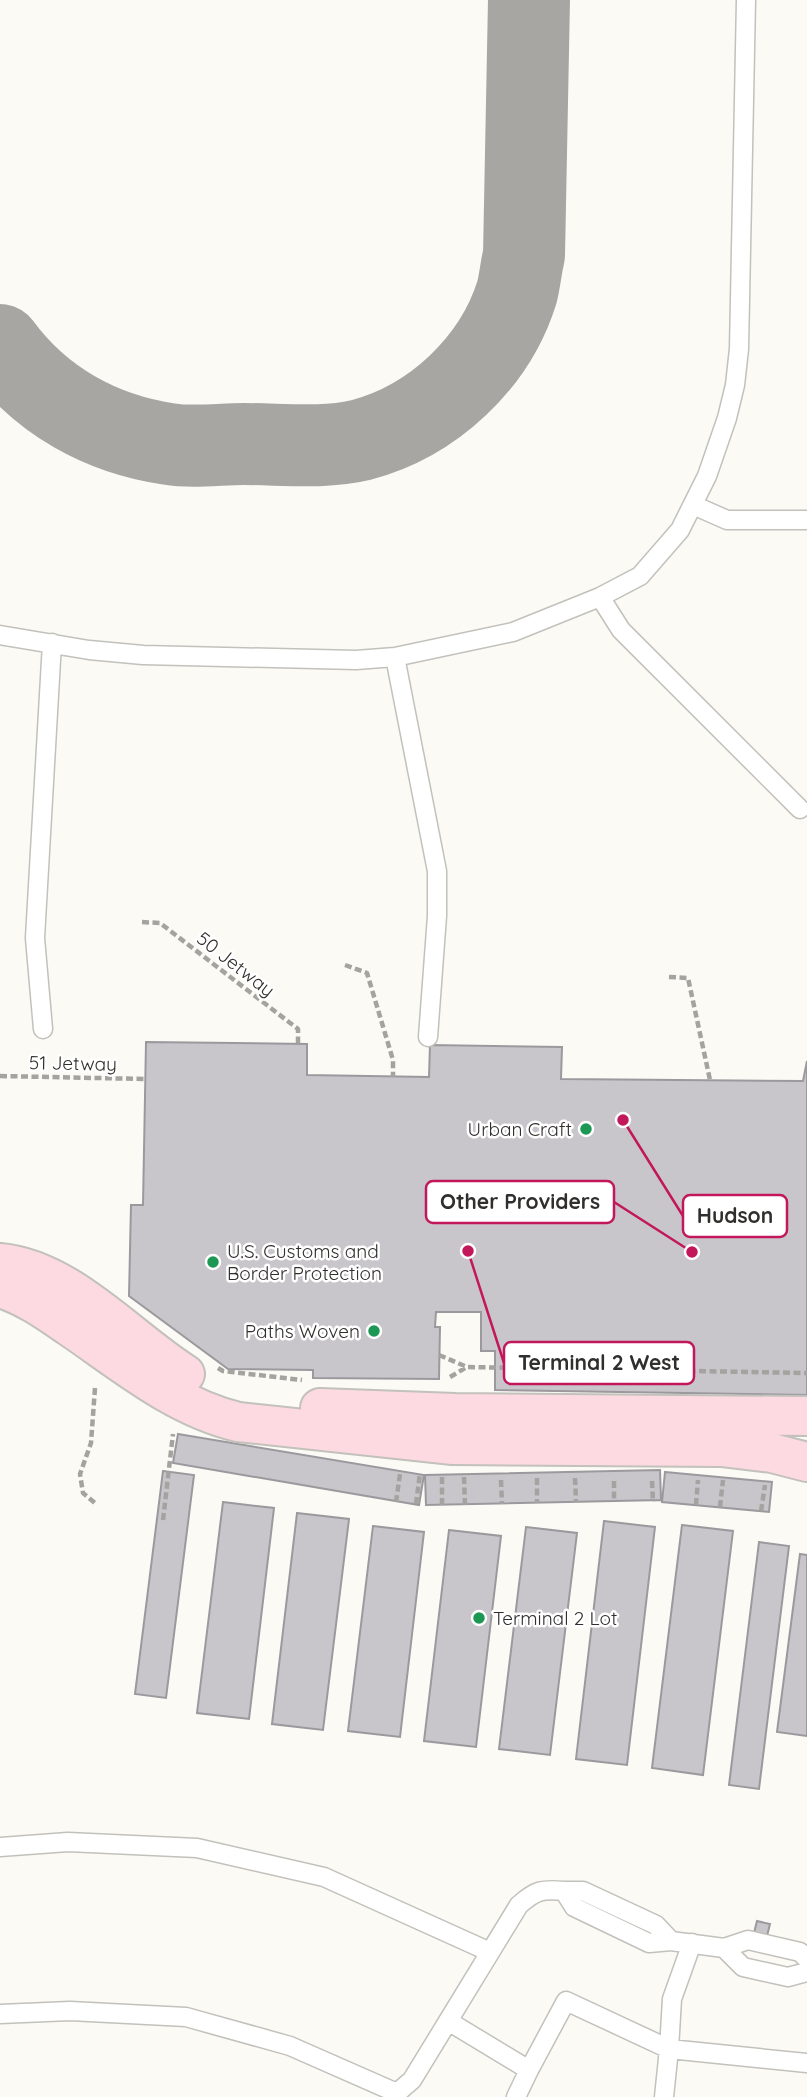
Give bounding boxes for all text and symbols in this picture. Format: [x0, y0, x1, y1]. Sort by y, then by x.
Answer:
street label: 50 Jetway [192, 926, 280, 1002]
street label: 51 Jetway [29, 1050, 117, 1076]
place label: Urban Craft [468, 1117, 572, 1141]
marker: Urban Craft [578, 1121, 594, 1137]
callout: Other Providers [426, 1181, 614, 1223]
text: Other Providers [440, 1188, 600, 1214]
callout: Hudson [683, 1195, 787, 1237]
text: Hudson [697, 1202, 773, 1228]
place label: U.S. Customs and Border Protection [227, 1239, 382, 1285]
marker: U.S. Customs and Border Protection [205, 1254, 221, 1270]
place label: Paths Woven [245, 1319, 360, 1343]
marker: Paths Woven [366, 1323, 382, 1339]
callout: Terminal 2 West [504, 1342, 694, 1384]
text: Terminal 2 West [518, 1349, 680, 1375]
place label: Terminal 2 Lot [493, 1606, 617, 1630]
marker: Terminal 2 Lot [471, 1610, 487, 1626]

